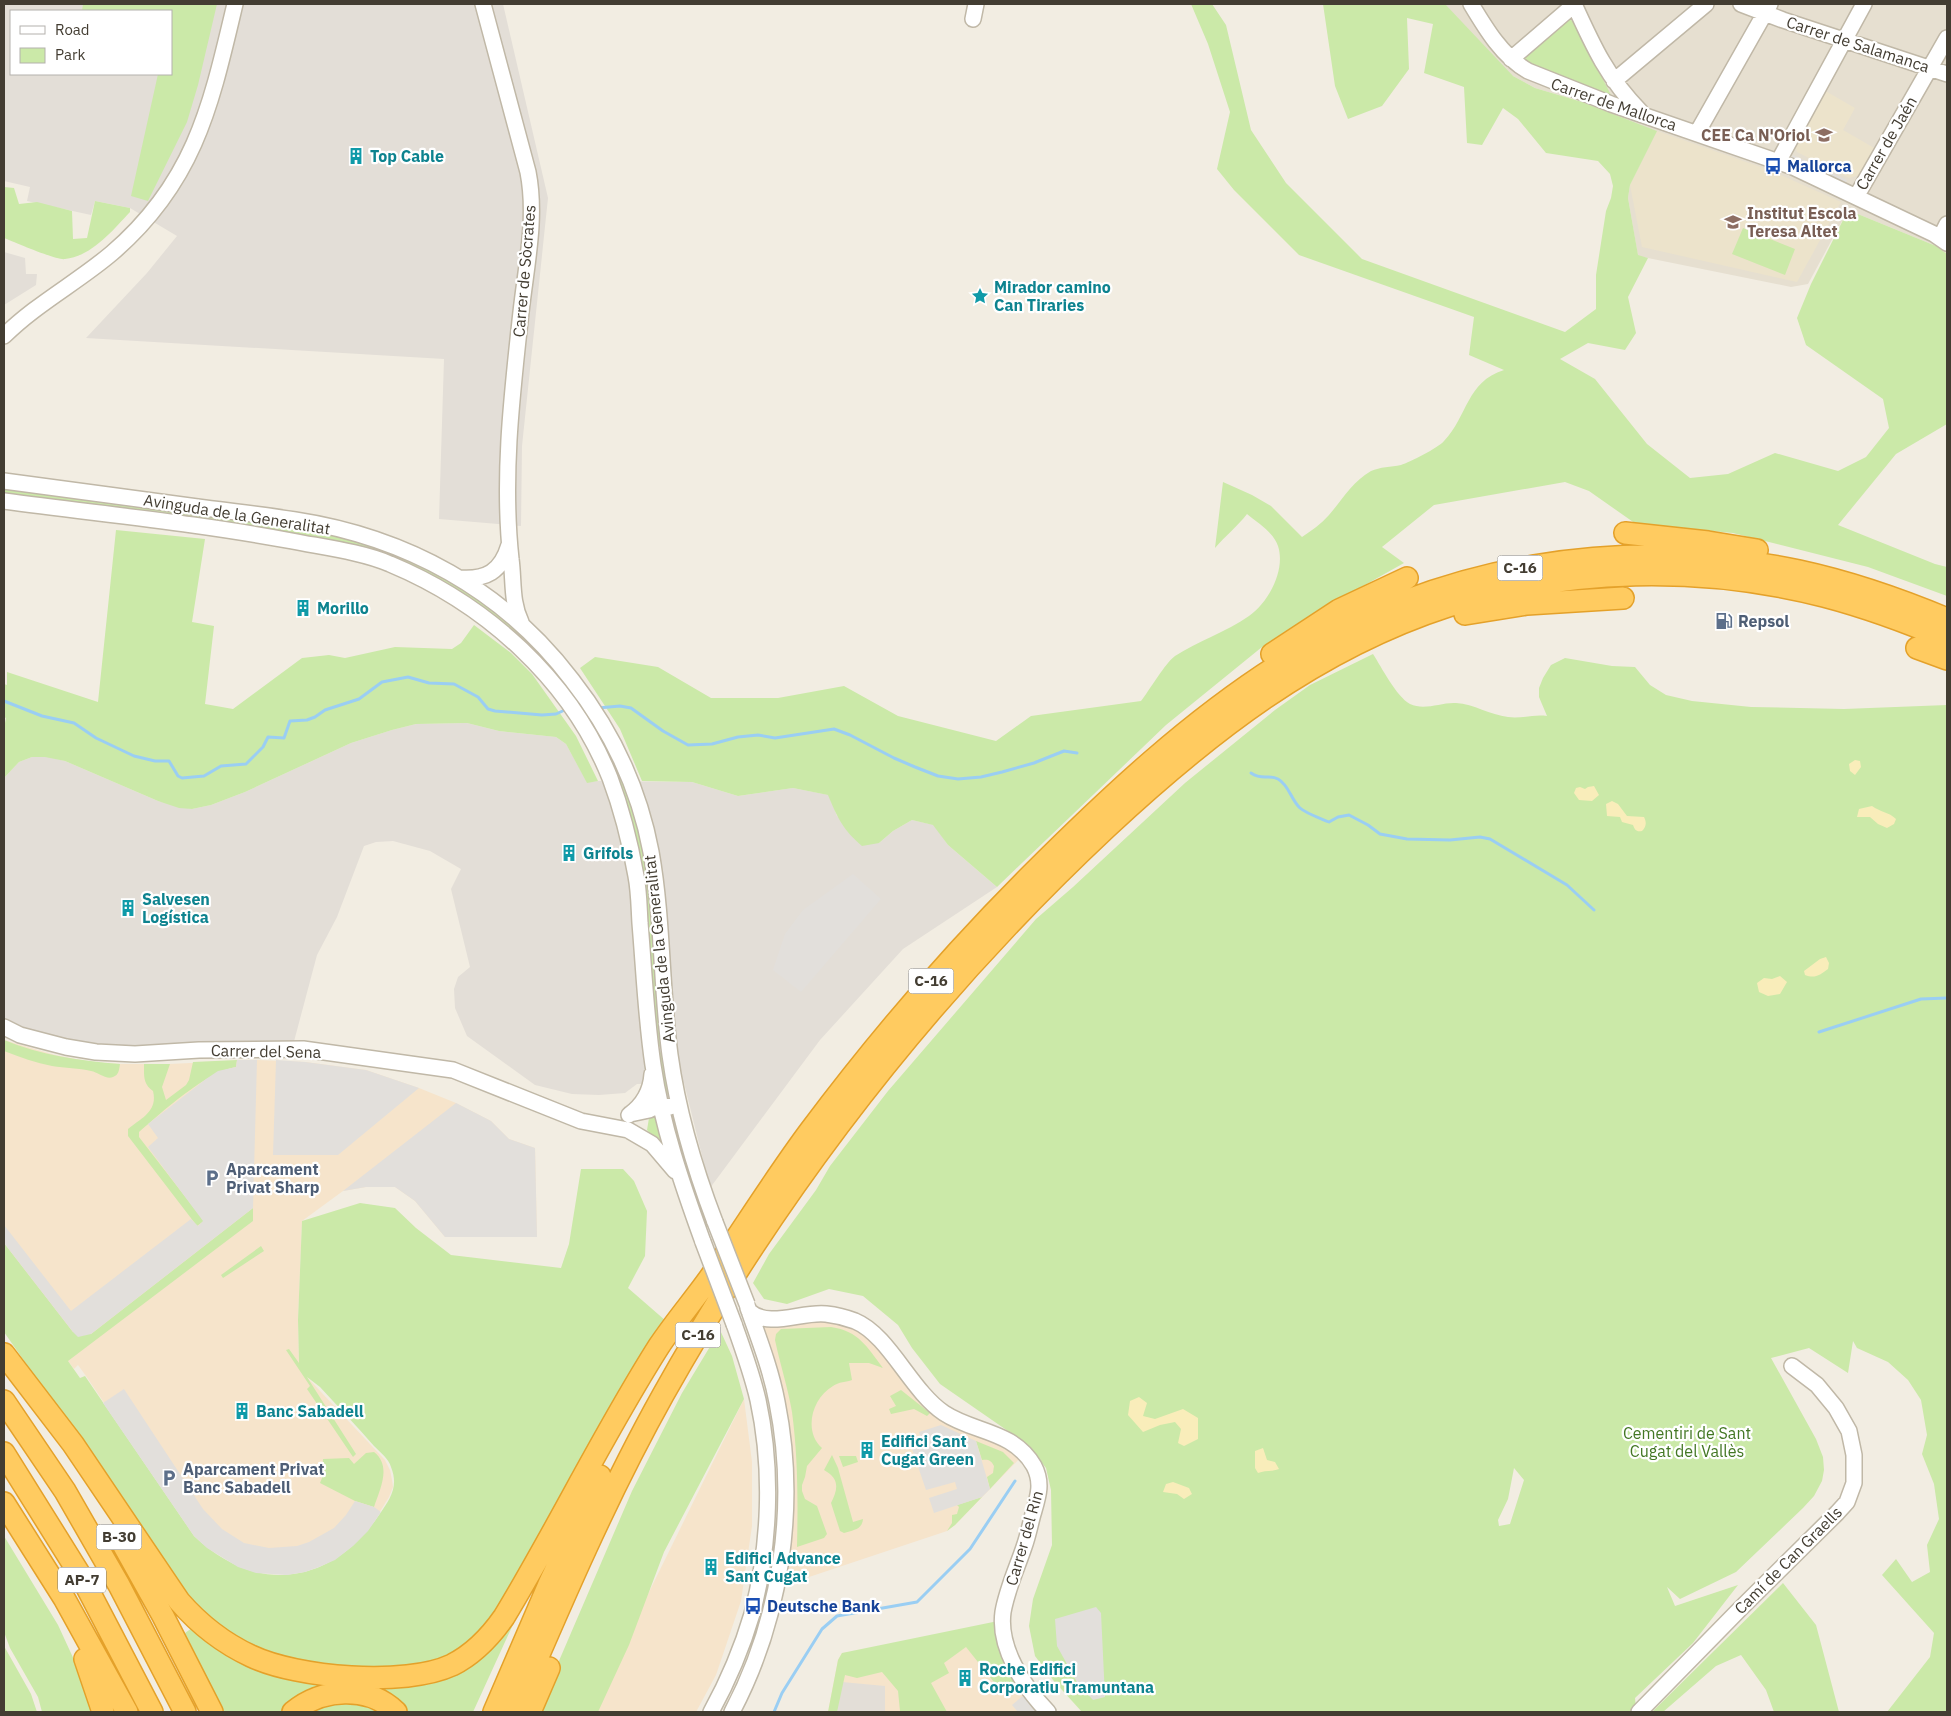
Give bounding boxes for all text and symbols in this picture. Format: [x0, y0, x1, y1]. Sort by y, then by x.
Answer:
legend [10, 10, 172, 75]
street label: Carrer de Salamanca [1784, 11, 1933, 77]
text: Road [55, 20, 90, 39]
text: Park [55, 45, 85, 64]
street label: Carrer de Mallorca [1548, 73, 1680, 135]
street label: Carrer de Jaén [1851, 93, 1921, 193]
place label: CEE Ca N'Oriol [1701, 125, 1810, 145]
school or university icon: CEE Ca N'Oriol [1814, 125, 1834, 145]
building icon: Top Cable [346, 146, 366, 166]
place label: Top Cable [370, 146, 444, 166]
bus stop icon: Mallorca [1763, 156, 1783, 176]
place label: Mallorca [1787, 156, 1852, 176]
place label: Institut Escola Teresa Altet [1747, 203, 1857, 241]
street label: Carrer de Sòcrates [508, 204, 540, 338]
school or university icon: Institut Escola Teresa Altet [1723, 212, 1743, 232]
place label: Mirador camino Can Tiraries [994, 277, 1111, 315]
place icon: Mirador camino Can Tiraries [970, 286, 990, 306]
street label: Avinguda de la Generalitat [142, 489, 332, 539]
road number: C-16 [1498, 556, 1542, 580]
building icon: Morillo [293, 598, 313, 618]
place label: Morillo [317, 598, 369, 618]
fuel station icon: Repsol [1714, 611, 1734, 631]
place label: Repsol [1738, 611, 1789, 631]
building icon: Grifols [559, 843, 579, 863]
place label: Grifols [583, 843, 633, 863]
street label: Avinguda de la Generalitat [639, 854, 679, 1044]
place label: Salvesen Logística [142, 889, 210, 927]
building icon: Salvesen Logística [118, 898, 138, 918]
road number: C-16 [908, 968, 954, 994]
street label: Carrer del Sena [211, 1040, 322, 1062]
place label: Aparcament Privat Sharp [226, 1159, 320, 1197]
parking icon: Aparcament Privat Sharp [202, 1168, 222, 1188]
road number: C-16 [676, 1322, 720, 1348]
building icon: Banc Sabadell [232, 1401, 252, 1421]
place label: Banc Sabadell [256, 1401, 364, 1421]
park label: Cementiri de Sant Cugat del Vallès [1623, 1423, 1751, 1461]
place label: Edifici Sant Cugat Green [881, 1431, 974, 1469]
building icon: Edifici Sant Cugat Green [857, 1440, 877, 1460]
place label: Aparcament Privat Banc Sabadell [183, 1459, 324, 1497]
parking icon: Aparcament Privat Banc Sabadell [159, 1468, 179, 1488]
street label: Carrer del Rin [1001, 1488, 1047, 1588]
street label: Camí de Can Graells [1730, 1502, 1846, 1618]
road number: B-30 [96, 1524, 142, 1550]
place label: Edifici Advance Sant Cugat [725, 1548, 841, 1586]
building icon: Edifici Advance Sant Cugat [701, 1557, 721, 1577]
road number: AP-7 [58, 1568, 106, 1592]
bus stop icon: Deutsche Bank [743, 1596, 763, 1616]
place label: Deutsche Bank [767, 1596, 881, 1616]
place label: Roche Edifici Corporatiu Tramuntana [979, 1659, 1154, 1697]
building icon: Roche Edifici Corporatiu Tramuntana [955, 1668, 975, 1688]

